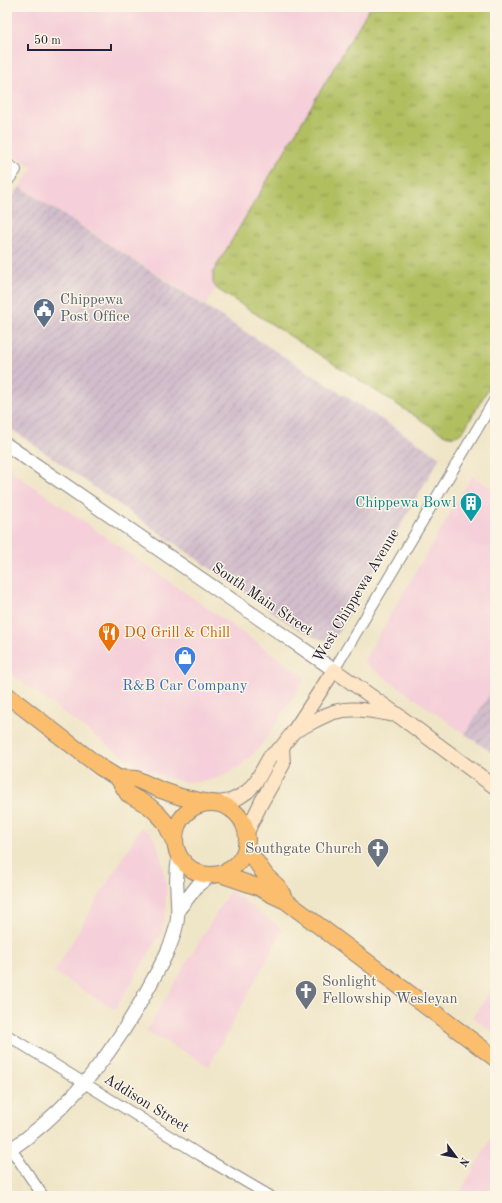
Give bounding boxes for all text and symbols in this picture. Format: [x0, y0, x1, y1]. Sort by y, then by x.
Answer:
scale bar [28, 26, 111, 52]
text: 50 m [34, 34, 61, 47]
place label: Chippewa Post Office [60, 293, 130, 325]
public building icon: Chippewa Post Office [31, 296, 57, 329]
building icon: Chippewa Bowl [458, 490, 484, 523]
place label: Chippewa Bowl [355, 496, 456, 511]
street label: West Chippewa Avenue [311, 527, 403, 665]
street label: South Main Street [209, 561, 315, 639]
restaurant icon: DQ Grill & Chill [96, 620, 122, 653]
place label: DQ Grill & Chill [124, 626, 230, 641]
shop icon: R&B Car Company [172, 644, 198, 677]
place label: R&B Car Company [122, 679, 248, 694]
church icon: Southgate Church [365, 836, 391, 869]
place label: Southgate Church [245, 842, 362, 857]
place label: Sonlight Fellowship Wesleyan [322, 975, 458, 1007]
church icon: Sonlight Fellowship Wesleyan [293, 978, 319, 1011]
street label: Addison Street [101, 1072, 191, 1136]
north arrow [436, 1137, 476, 1177]
text: N [456, 1155, 470, 1168]

